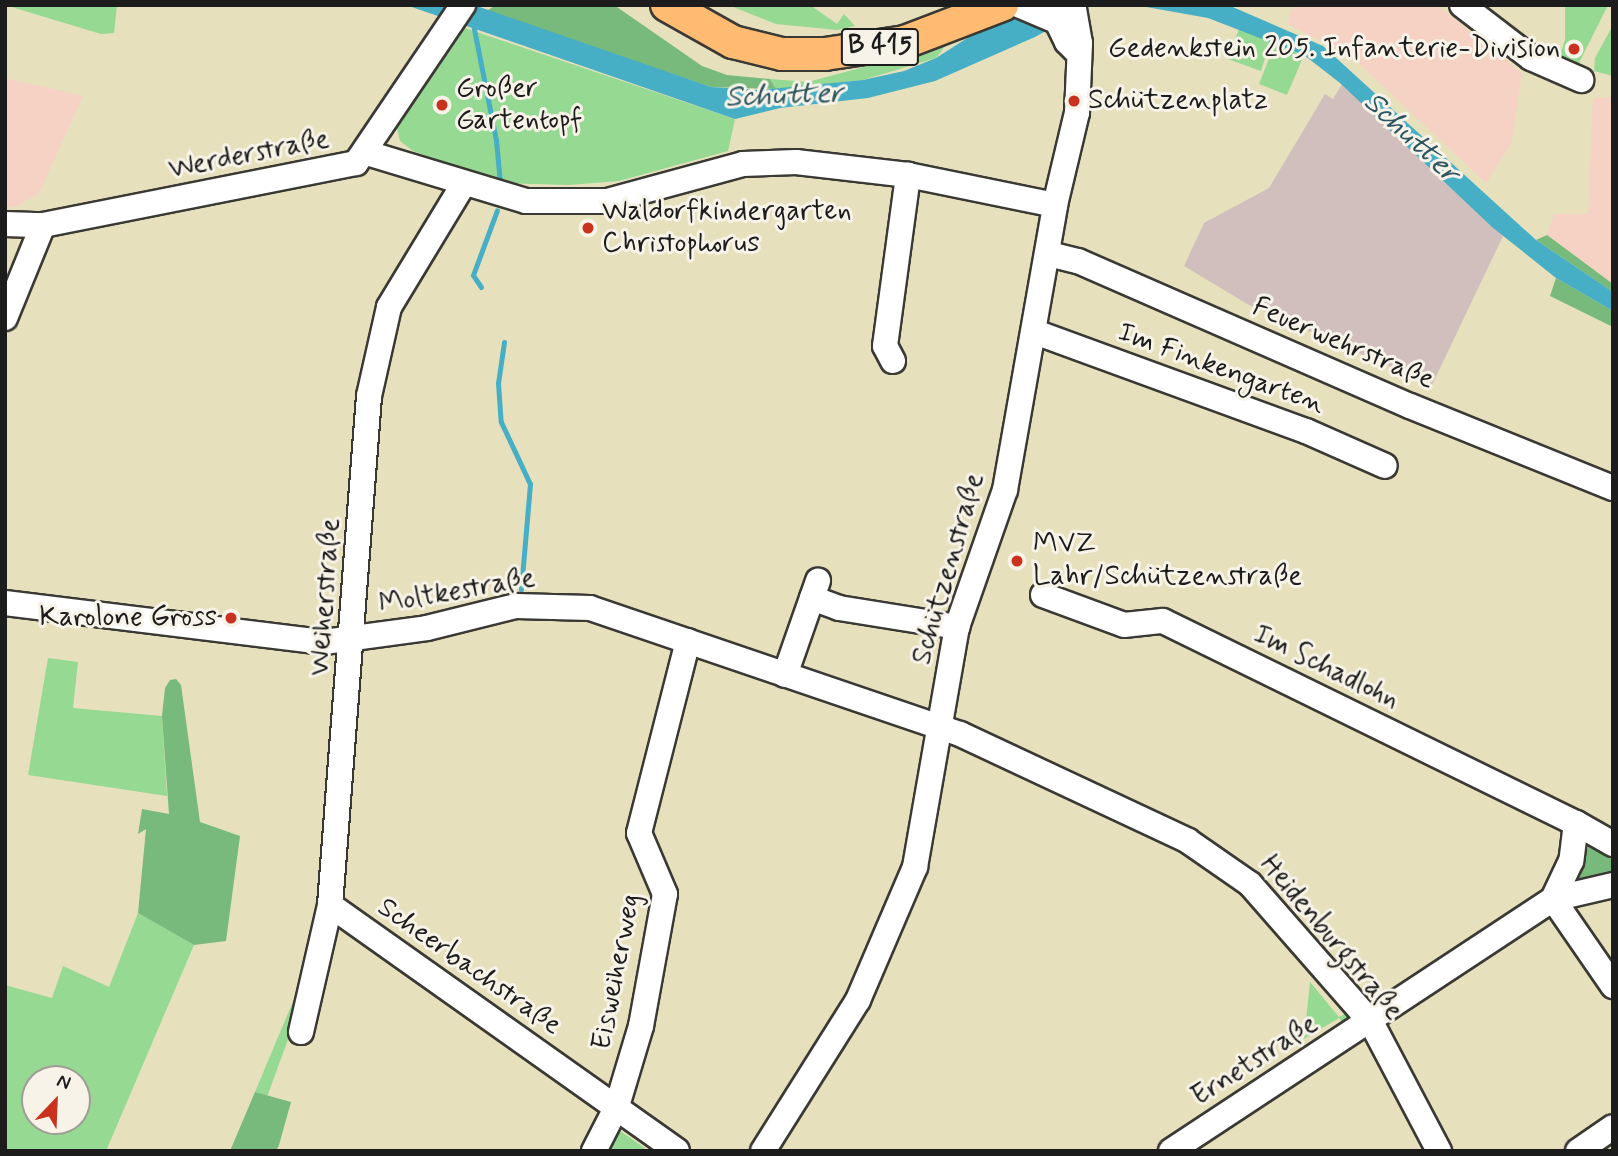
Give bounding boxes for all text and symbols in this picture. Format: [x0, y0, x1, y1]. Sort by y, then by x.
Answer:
road number: B 415 [840, 24, 920, 70]
place label: Gedenkstein 205. Infanterie-Division [1109, 32, 1560, 66]
marker: Gedenkstein 205. Infanterie-Division [1566, 41, 1582, 57]
place label: Großer Gartentopf [456, 72, 582, 138]
water label: Schutter [725, 76, 843, 116]
place label: Schützenplatz [1088, 84, 1268, 118]
water label: Schutter [1356, 85, 1466, 191]
marker: Schützenplatz [1066, 93, 1082, 109]
marker: Großer Gartentopf [434, 97, 450, 113]
street label: Werderstraße [166, 123, 332, 187]
place label: Waldorfkindergarten Christophorus [602, 195, 852, 261]
marker: Waldorfkindergarten Christophorus [580, 220, 596, 236]
street label: Feuerwehrstraße [1247, 291, 1439, 397]
street label: Im Finkengarten [1116, 317, 1326, 421]
street label: Schützenstraße [906, 469, 992, 669]
street label: Weiherstraße [304, 517, 348, 677]
place label: MVZ Lahr/Schützenstraße [1033, 528, 1302, 594]
marker: MVZ Lahr/Schützenstraße [1007, 551, 1027, 571]
street label: Moltkestraße [376, 562, 538, 622]
place label: Karolone Gross [40, 601, 217, 635]
marker: Karolone Gross [223, 610, 239, 626]
street label: Im Schadlohn [1247, 618, 1405, 718]
street label: Heidenburgstraße [1252, 849, 1410, 1027]
street label: Scheerbachstraße [371, 891, 567, 1043]
street label: Eisweiherweg [585, 891, 649, 1053]
street label: Ernetstraße [1186, 1008, 1324, 1114]
north arrow [21, 1065, 91, 1135]
text: N [53, 1068, 74, 1096]

